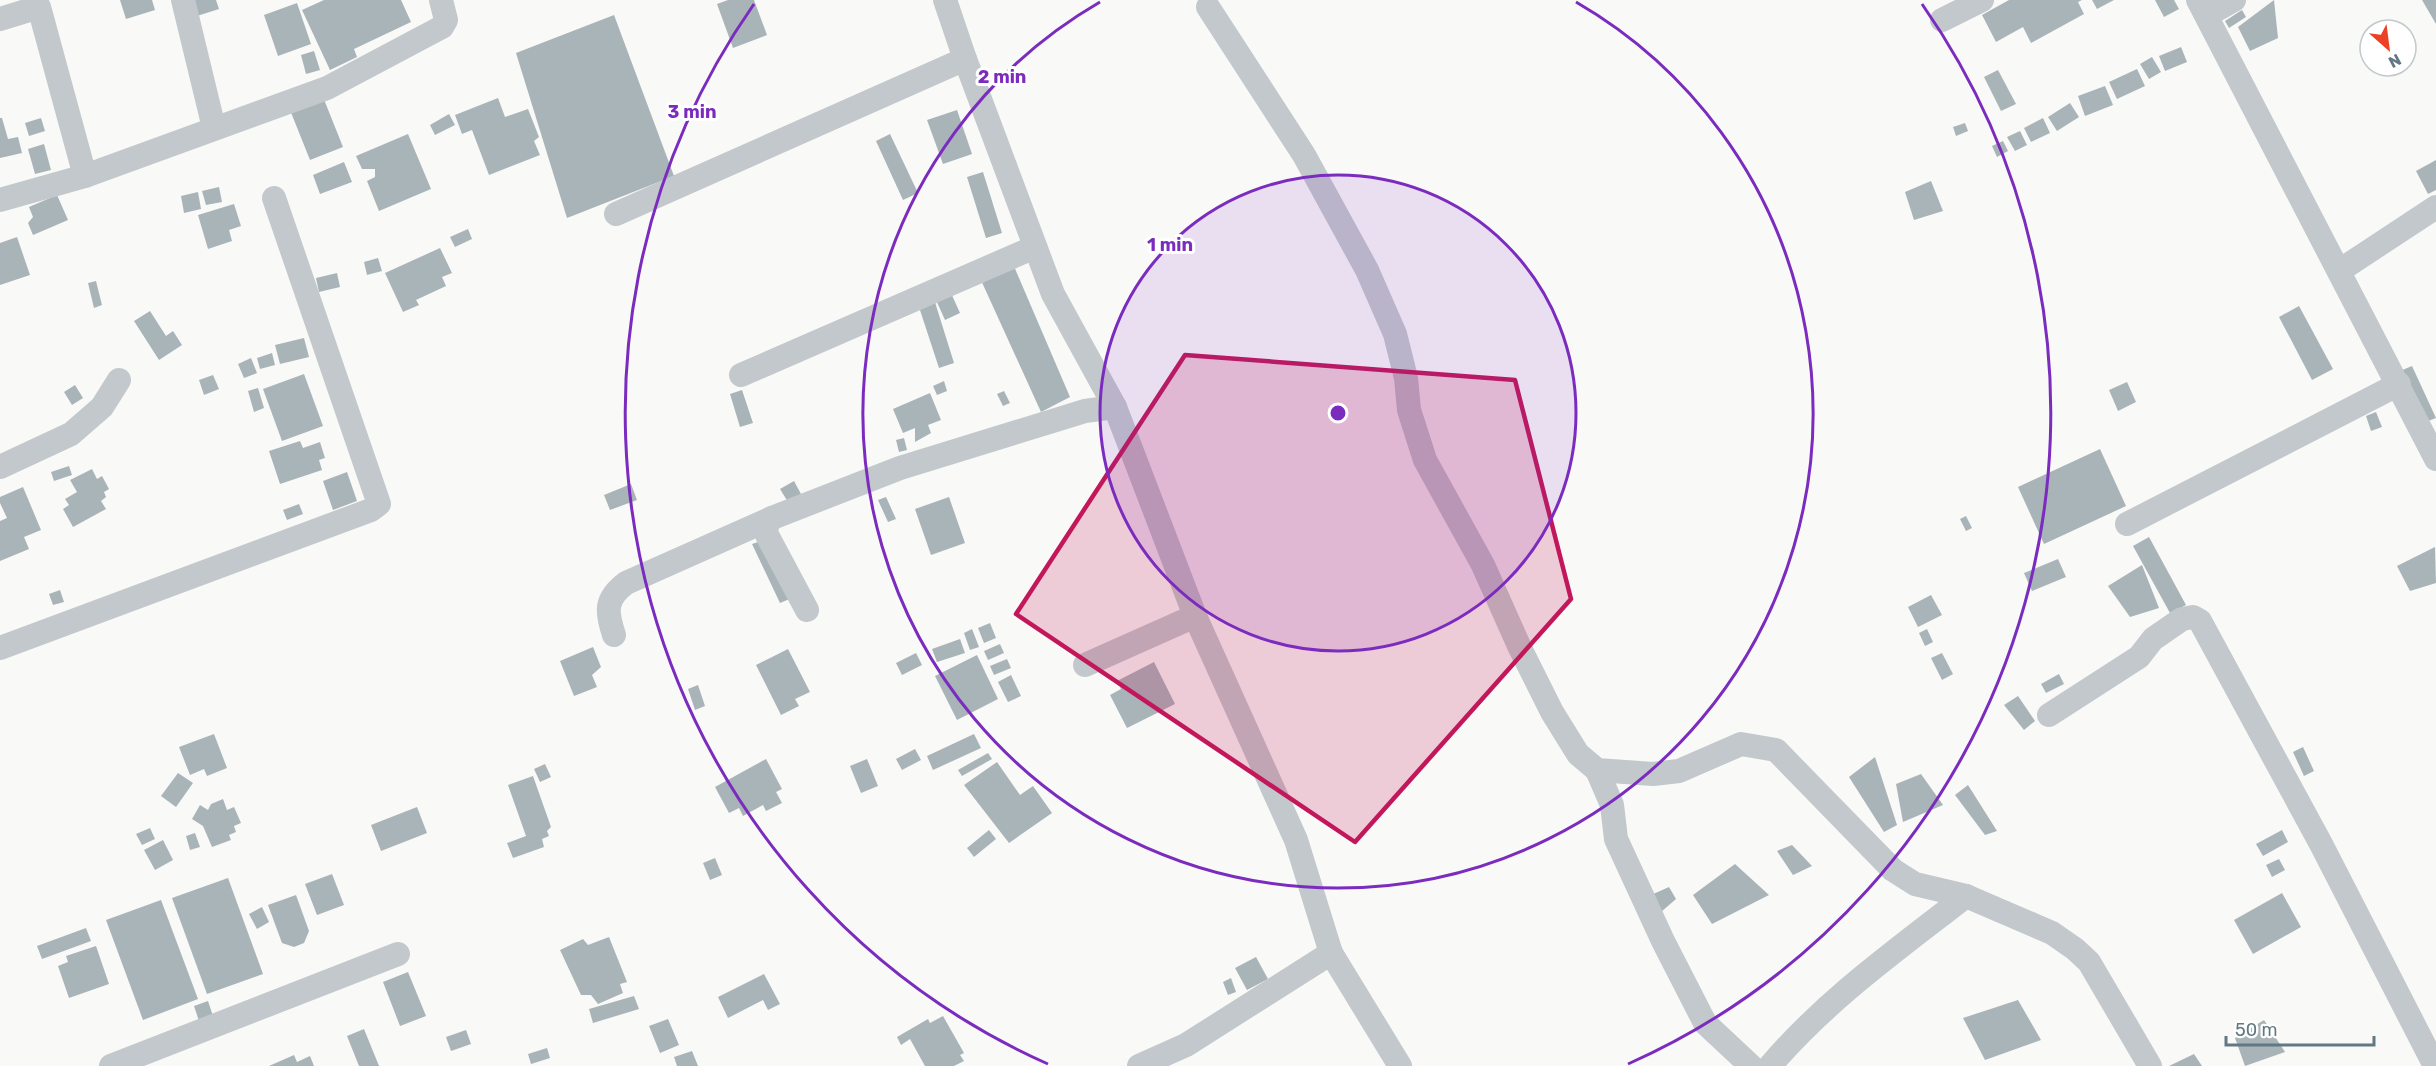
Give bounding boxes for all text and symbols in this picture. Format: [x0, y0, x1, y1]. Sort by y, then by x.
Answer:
north arrow [2358, 18, 2418, 78]
text: N [2385, 50, 2404, 72]
text: 2 min [978, 66, 1026, 88]
text: 3 min [668, 101, 716, 123]
text: 1 min [1147, 234, 1193, 256]
centre of rings [1328, 403, 1348, 423]
scale bar [2226, 1009, 2374, 1047]
text: 50 m [2235, 1019, 2278, 1041]

